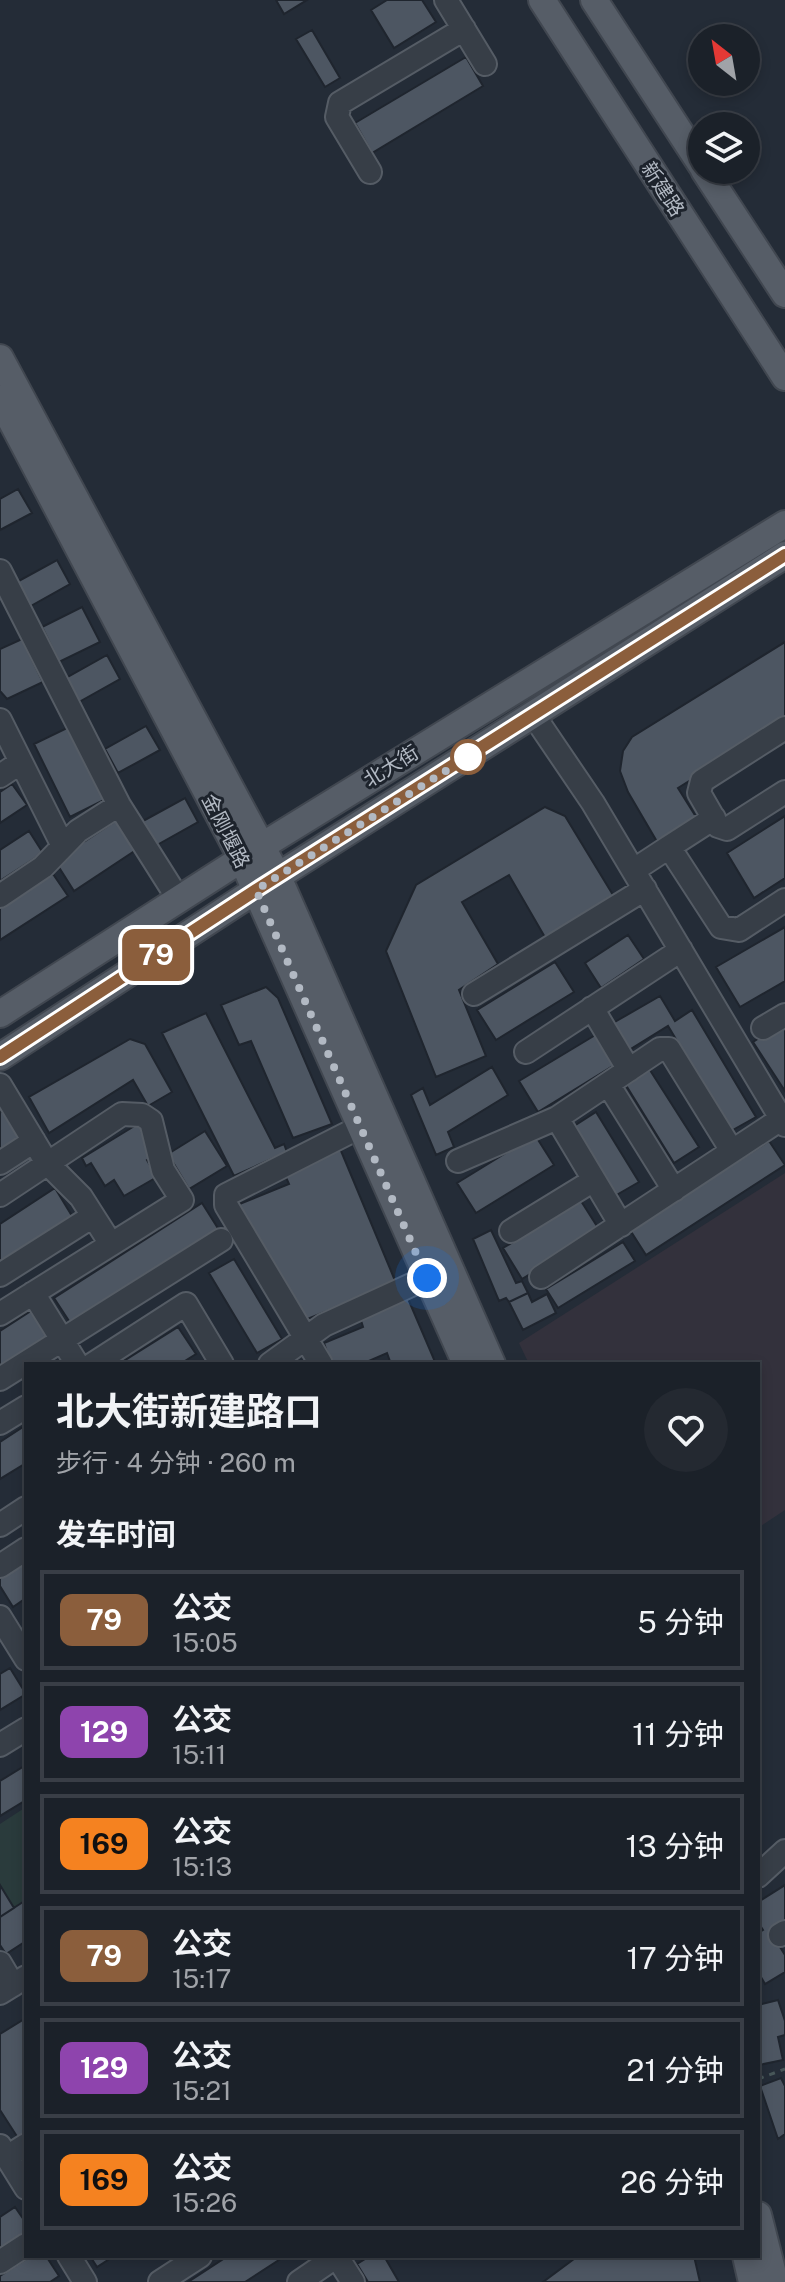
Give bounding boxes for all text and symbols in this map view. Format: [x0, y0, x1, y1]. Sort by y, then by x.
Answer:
north arrow [688, 24, 760, 96]
map controls [688, 24, 760, 184]
button: layers [688, 112, 760, 184]
street label: 新建路 [637, 157, 689, 221]
street label: 北大街 [359, 740, 423, 792]
unlabelled marker [451, 740, 485, 774]
street label: 金刚堰路 [197, 790, 255, 872]
line badge: 79 [120, 929, 192, 981]
text: 79 [138, 938, 174, 971]
your location [407, 1258, 447, 1298]
button: heart [644, 1388, 728, 1472]
text: 北大街新建路口 [56, 1389, 322, 1434]
text: 步行 · 4 分钟 · 260 m [56, 1447, 296, 1478]
text: 发车时间 [56, 1516, 176, 1552]
text: 公交 [172, 1589, 232, 1625]
text: 79 [86, 1603, 122, 1636]
text: 5 分钟 [637, 1604, 724, 1640]
text: 15:05 [172, 1627, 238, 1658]
text: 公交 [172, 1701, 232, 1737]
text: 129 [80, 1715, 128, 1748]
text: 11 分钟 [632, 1716, 724, 1752]
text: 15:11 [172, 1739, 226, 1770]
text: 公交 [172, 1813, 232, 1849]
text: 169 [80, 1827, 128, 1860]
text: 13 分钟 [626, 1828, 724, 1864]
text: 15:13 [172, 1851, 232, 1882]
text: 公交 [172, 1925, 232, 1961]
text: 79 [86, 1939, 122, 1972]
text: 17 分钟 [626, 1940, 724, 1976]
text: 15:17 [172, 1963, 231, 1994]
text: 公交 [172, 2037, 232, 2073]
text: 129 [80, 2051, 128, 2084]
text: 21 分钟 [627, 2052, 724, 2088]
text: 15:21 [172, 2075, 232, 2106]
text: 公交 [172, 2149, 232, 2185]
text: 169 [80, 2163, 128, 2196]
text: 26 分钟 [620, 2164, 724, 2200]
text: 15:26 [172, 2187, 237, 2218]

